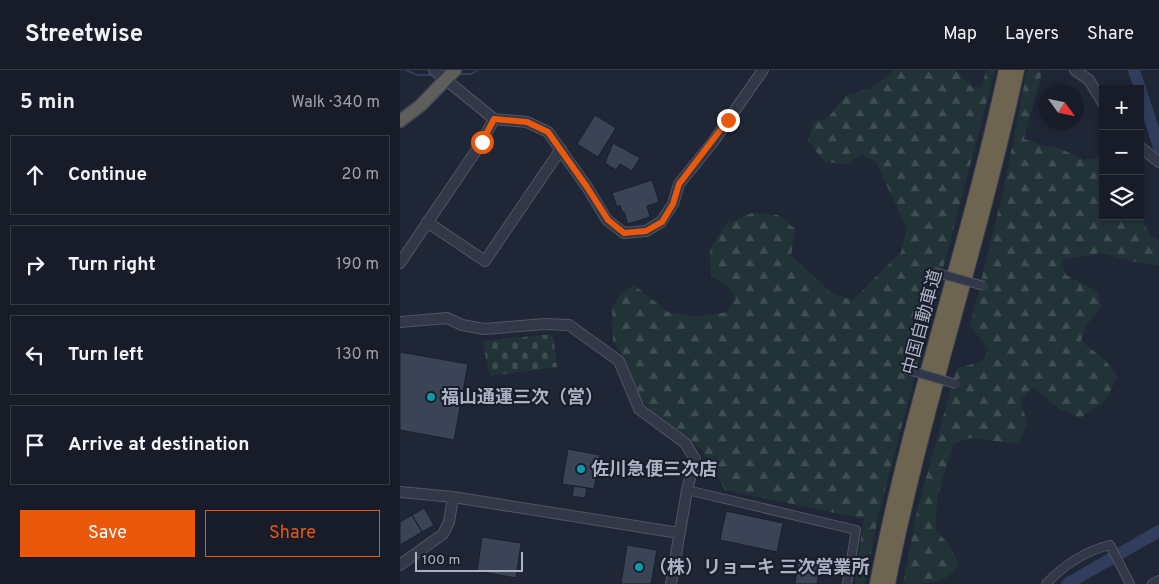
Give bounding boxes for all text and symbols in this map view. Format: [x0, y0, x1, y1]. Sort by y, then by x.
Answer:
text: Streetwise [25, 20, 143, 50]
text: Map [943, 23, 977, 46]
text: Layers [1005, 23, 1059, 46]
text: Share [1087, 23, 1134, 46]
north arrow [1039, 85, 1084, 130]
map controls [1099, 85, 1144, 220]
button: + [1099, 85, 1144, 130]
text: 5 min [20, 89, 75, 116]
text: Walk · 340 m [291, 93, 380, 113]
route end [717, 109, 740, 132]
button: − [1099, 130, 1144, 175]
route start [471, 131, 494, 154]
icon: ahead [21, 161, 49, 189]
text: Continue [68, 163, 147, 187]
text: 20 m [342, 165, 379, 185]
button: layers [1099, 175, 1144, 220]
icon: right [21, 251, 49, 279]
text: Turn right [68, 253, 156, 277]
text: 190 m [336, 255, 379, 275]
street label: 中国自動車道 [898, 267, 949, 378]
icon: left [21, 341, 49, 369]
text: Turn left [68, 343, 144, 367]
text: 130 m [336, 345, 379, 365]
place label: 福山通運三次（営） [441, 387, 603, 410]
marker: 福山通運三次（営） [425, 391, 437, 403]
icon: arrive [21, 431, 49, 459]
text: Arrive at destination [68, 433, 249, 457]
place label: 佐川急便三次店 [591, 459, 717, 482]
marker: 佐川急便三次店 [575, 463, 587, 475]
button: Save [20, 510, 195, 557]
button: Share [205, 510, 380, 557]
scale bar [415, 549, 522, 572]
text: 100 m [422, 552, 460, 569]
place label: （株）リョーキ 三次営業所 [649, 557, 870, 580]
marker: （株）リョーキ 三次営業所 [633, 561, 645, 573]

